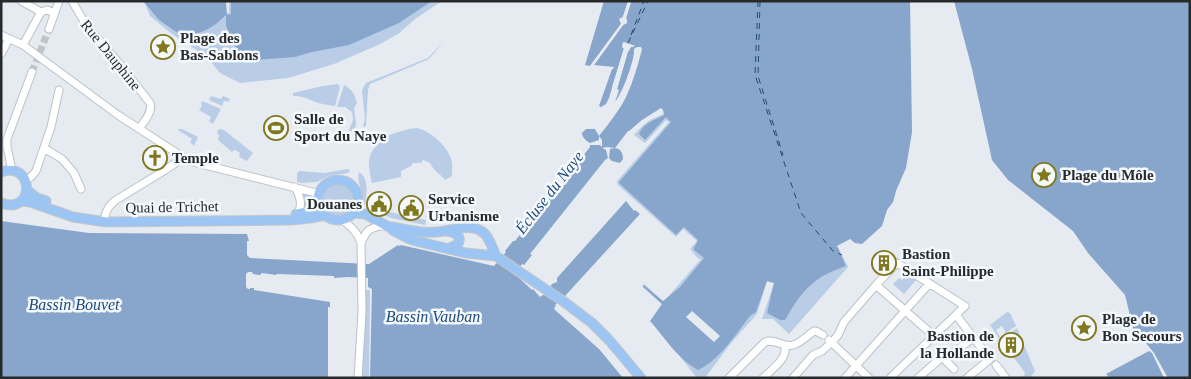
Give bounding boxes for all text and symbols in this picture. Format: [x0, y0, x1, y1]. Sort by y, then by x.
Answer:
street label: Rue Dauphine [78, 16, 145, 94]
place label: Plage des Bas-Sablons [180, 30, 259, 63]
place icon: Plage des Bas-Sablons [150, 34, 176, 60]
place label: Salle de Sport du Naye [294, 111, 387, 144]
sports icon: Salle de Sport du Naye [263, 115, 289, 141]
church icon: Temple [142, 145, 168, 171]
water label: Écluse du Naye [511, 147, 588, 238]
place label: Temple [172, 150, 219, 166]
place icon: Plage du Môle [1031, 162, 1057, 188]
place label: Plage du Môle [1062, 167, 1154, 183]
public building icon: Douanes [366, 191, 392, 217]
place label: Service Urbanisme [428, 191, 499, 224]
public building icon: Service Urbanisme [398, 195, 424, 221]
place label: Douanes [307, 196, 362, 212]
street label: Quai de Trichet [125, 198, 220, 216]
place label: Bastion Saint-Philippe [902, 246, 994, 279]
building icon: Bastion Saint-Philippe [871, 250, 897, 276]
water label: Bassin Bouvet [28, 296, 120, 313]
water label: Bassin Vauban [386, 308, 480, 325]
place label: Plage de Bon Secours [1102, 311, 1182, 344]
place icon: Plage de Bon Secours [1071, 315, 1097, 341]
place label: Bastion de la Hollande [920, 328, 994, 361]
building icon: Bastion de la Hollande [998, 332, 1024, 358]

